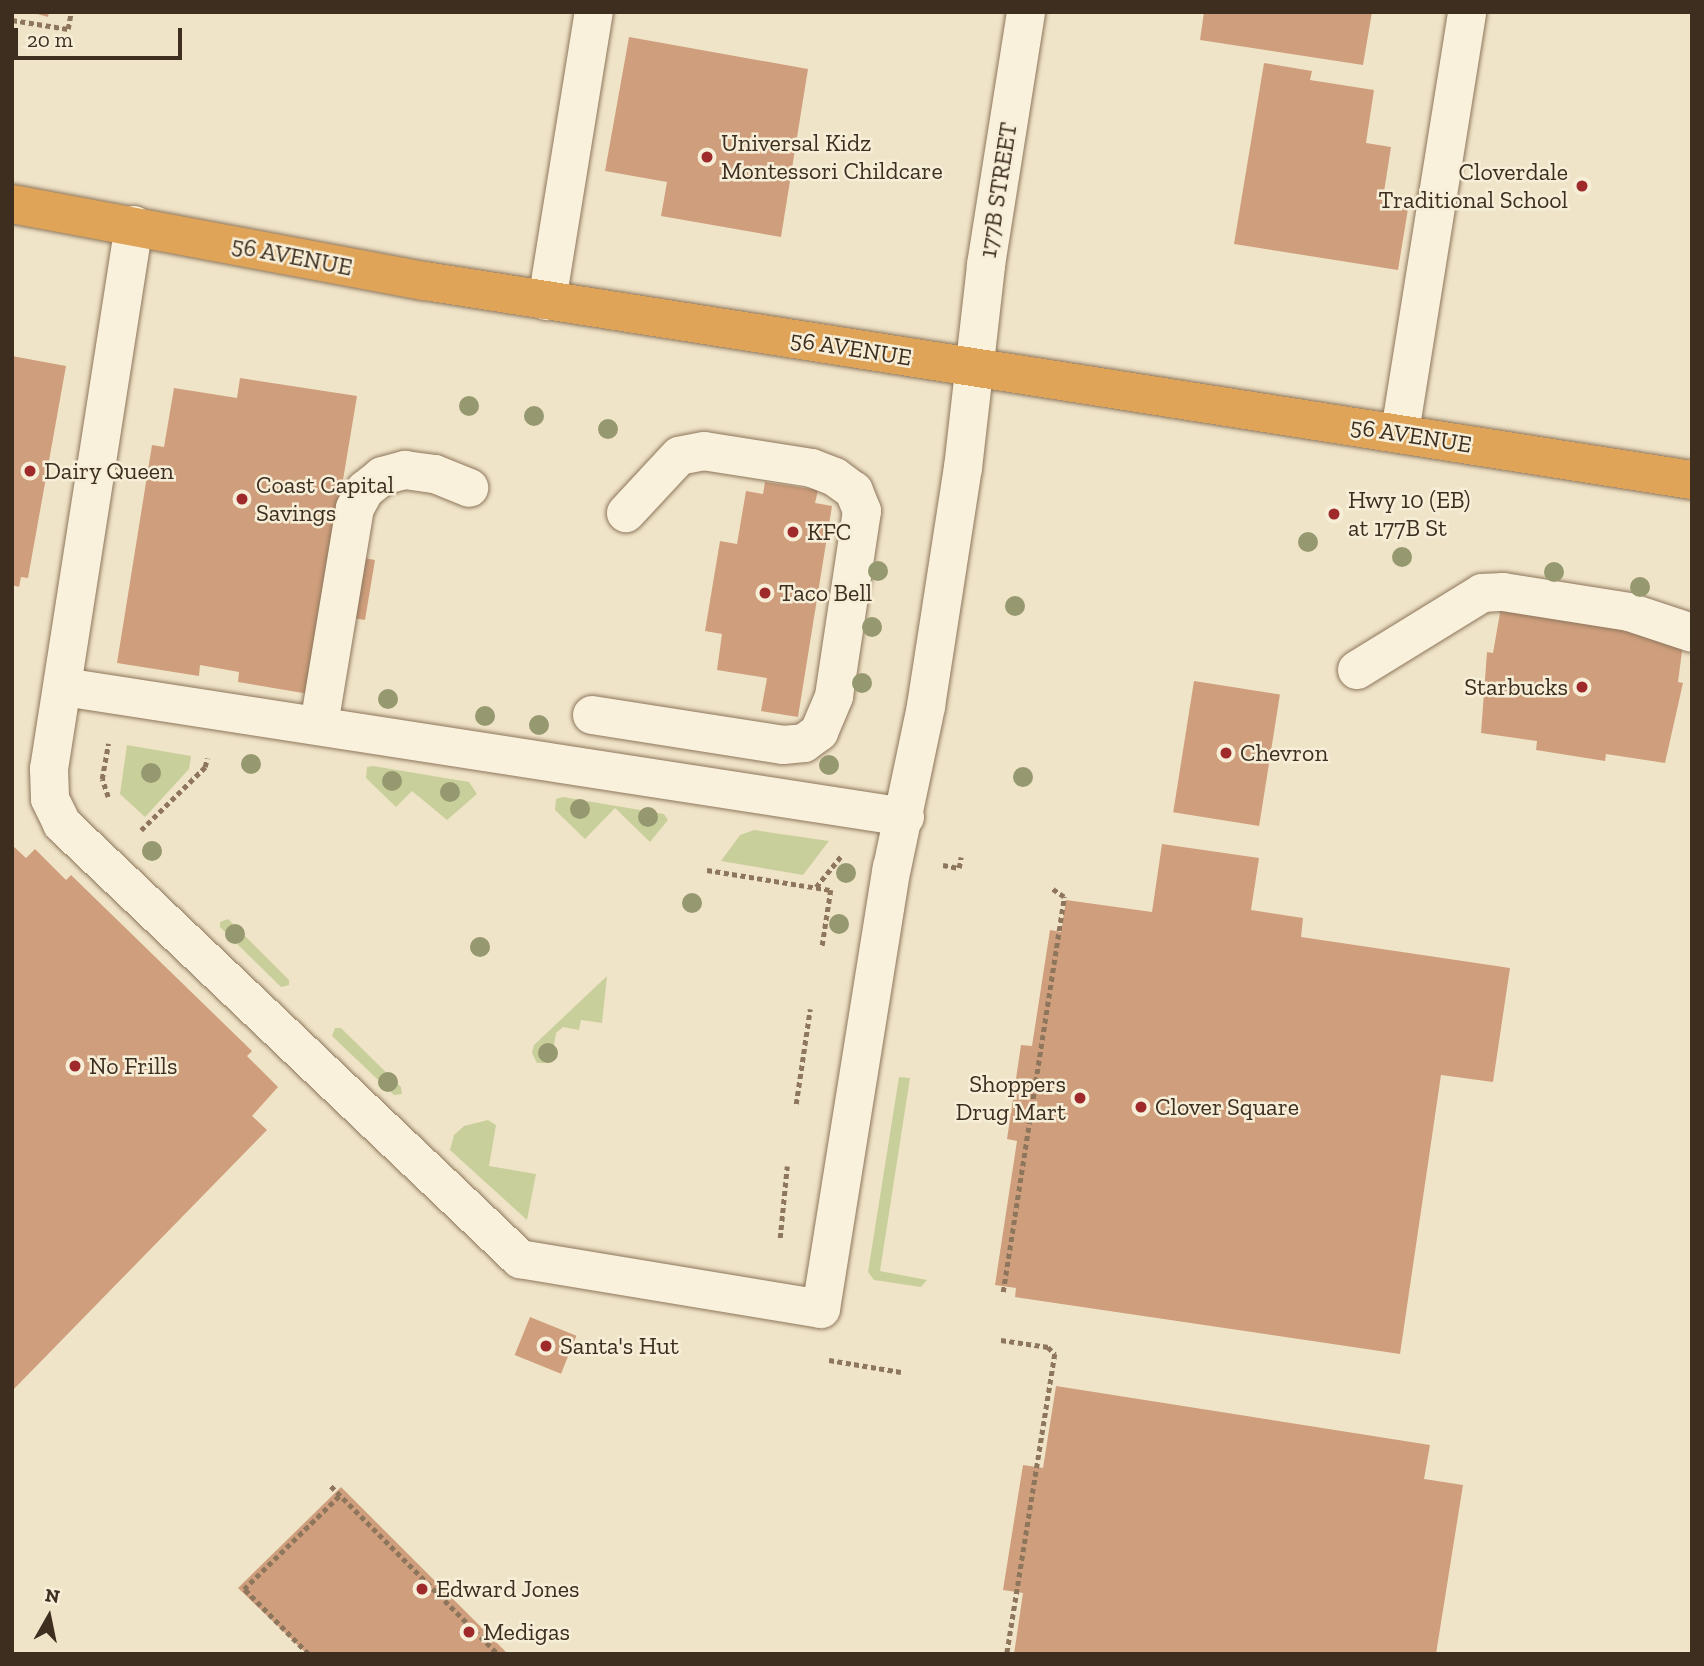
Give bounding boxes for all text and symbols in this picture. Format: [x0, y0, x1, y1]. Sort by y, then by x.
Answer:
scale bar [18, 14, 186, 58]
text: 20 m [27, 27, 73, 52]
street label: 177B STREET [973, 120, 1023, 260]
place label: Universal Kidz Montessori Childcare [721, 129, 943, 185]
marker: Universal Kidz Montessori Childcare [699, 149, 715, 165]
place label: Cloverdale Traditional School [1378, 158, 1568, 214]
marker: Cloverdale Traditional School [1574, 178, 1590, 194]
street label: 56 AVENUE [229, 230, 355, 282]
street label: 56 AVENUE [788, 324, 914, 372]
street label: 56 AVENUE [1348, 411, 1474, 459]
place label: Dairy Queen [44, 457, 174, 485]
marker: Dairy Queen [22, 463, 38, 479]
place label: Coast Capital Savings [256, 471, 394, 527]
place label: Hwy 10 (EB) at 177B St [1348, 486, 1471, 542]
marker: Coast Capital Savings [234, 491, 250, 507]
marker: Hwy 10 (EB) at 177B St [1326, 506, 1342, 522]
place label: KFC [807, 518, 851, 546]
marker: KFC [785, 524, 801, 540]
place label: Taco Bell [779, 579, 872, 607]
marker: Taco Bell [757, 585, 773, 601]
place label: Starbucks [1464, 673, 1568, 701]
marker: Starbucks [1574, 679, 1590, 695]
place label: Chevron [1240, 739, 1328, 767]
marker: Chevron [1218, 745, 1234, 761]
place label: No Frills [89, 1052, 177, 1080]
marker: No Frills [67, 1058, 83, 1074]
place label: Shoppers Drug Mart [955, 1070, 1066, 1126]
marker: Shoppers Drug Mart [1072, 1090, 1088, 1106]
place label: Clover Square [1155, 1093, 1299, 1121]
marker: Clover Square [1133, 1099, 1149, 1115]
place label: Santa's Hut [560, 1332, 679, 1360]
marker: Santa's Hut [538, 1338, 554, 1354]
place label: Edward Jones [436, 1575, 580, 1603]
marker: Edward Jones [414, 1581, 430, 1597]
north arrow [14, 1582, 84, 1652]
text: N [43, 1583, 61, 1608]
place label: Medigas [483, 1618, 570, 1646]
marker: Medigas [461, 1624, 477, 1640]

